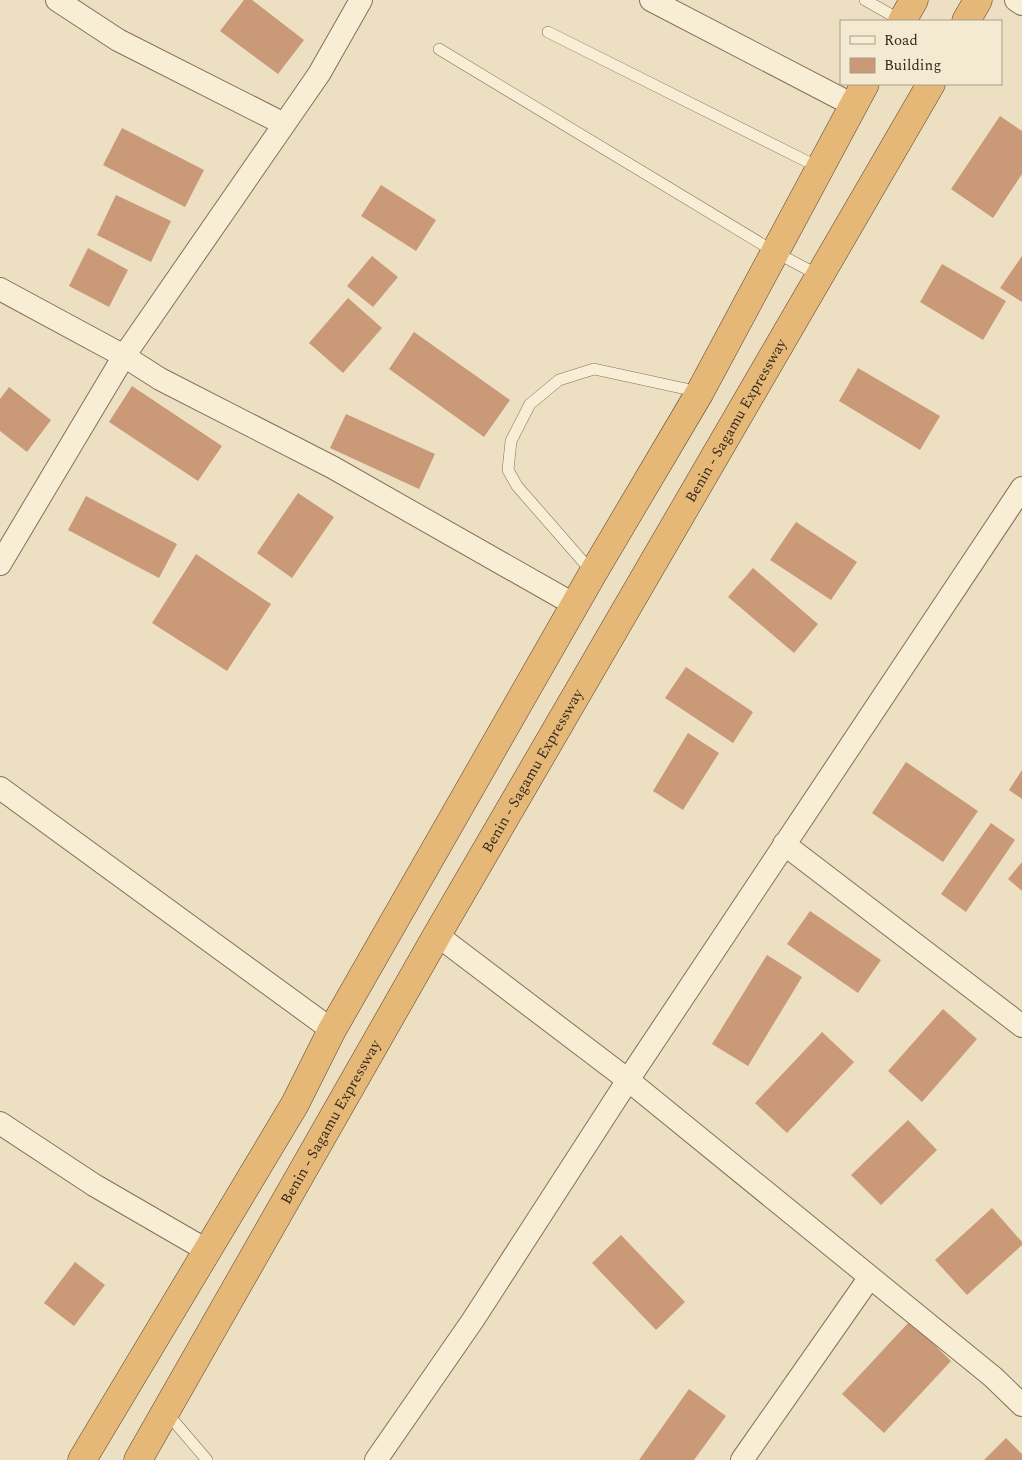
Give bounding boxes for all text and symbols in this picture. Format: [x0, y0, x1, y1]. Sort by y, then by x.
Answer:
legend [840, 20, 1002, 85]
text: Road [884, 29, 918, 52]
text: Building [884, 54, 941, 77]
street label: Benin - Sagamu Expressway [679, 334, 793, 507]
street label: Benin - Sagamu Expressway [476, 684, 590, 857]
street label: Benin - Sagamu Expressway [275, 1035, 387, 1209]

